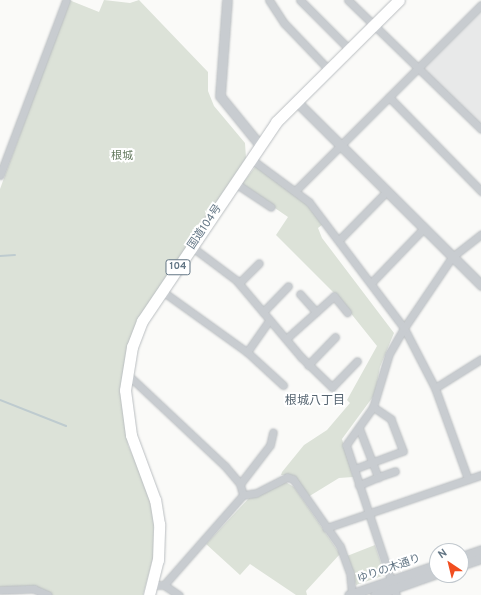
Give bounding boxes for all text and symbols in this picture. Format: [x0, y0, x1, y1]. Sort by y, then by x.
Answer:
park label: 根城 [111, 149, 133, 163]
street label: 国道104号 [185, 202, 225, 252]
road number: 104 [165, 259, 191, 275]
district label: 根城八丁目 [285, 395, 345, 409]
north arrow [429, 543, 469, 583]
text: N [435, 546, 450, 562]
street label: ゆりの木通り [356, 552, 422, 586]

